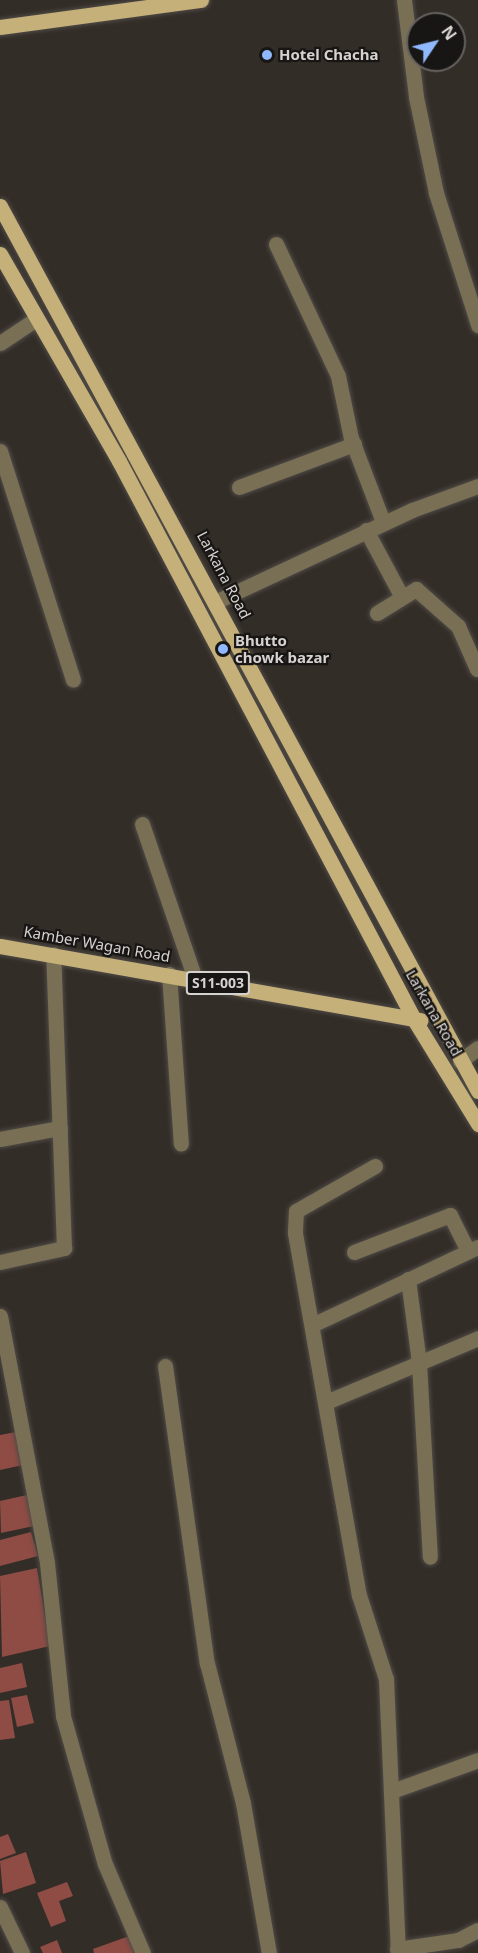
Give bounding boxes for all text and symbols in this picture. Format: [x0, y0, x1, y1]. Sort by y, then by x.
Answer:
north arrow [406, 12, 466, 72]
text: N [436, 21, 462, 44]
place label: Hotel Chacha [279, 46, 379, 64]
marker: Hotel Chacha [260, 48, 274, 62]
street label: Larkana Road [193, 528, 255, 622]
place label: Bhutto chowk bazar [235, 631, 329, 666]
marker: Bhutto chowk bazar [216, 642, 230, 656]
street label: Kamber Wagan Road [22, 922, 172, 966]
street label: Larkana Road [402, 967, 466, 1059]
road number: S11-003 [185, 972, 251, 994]

